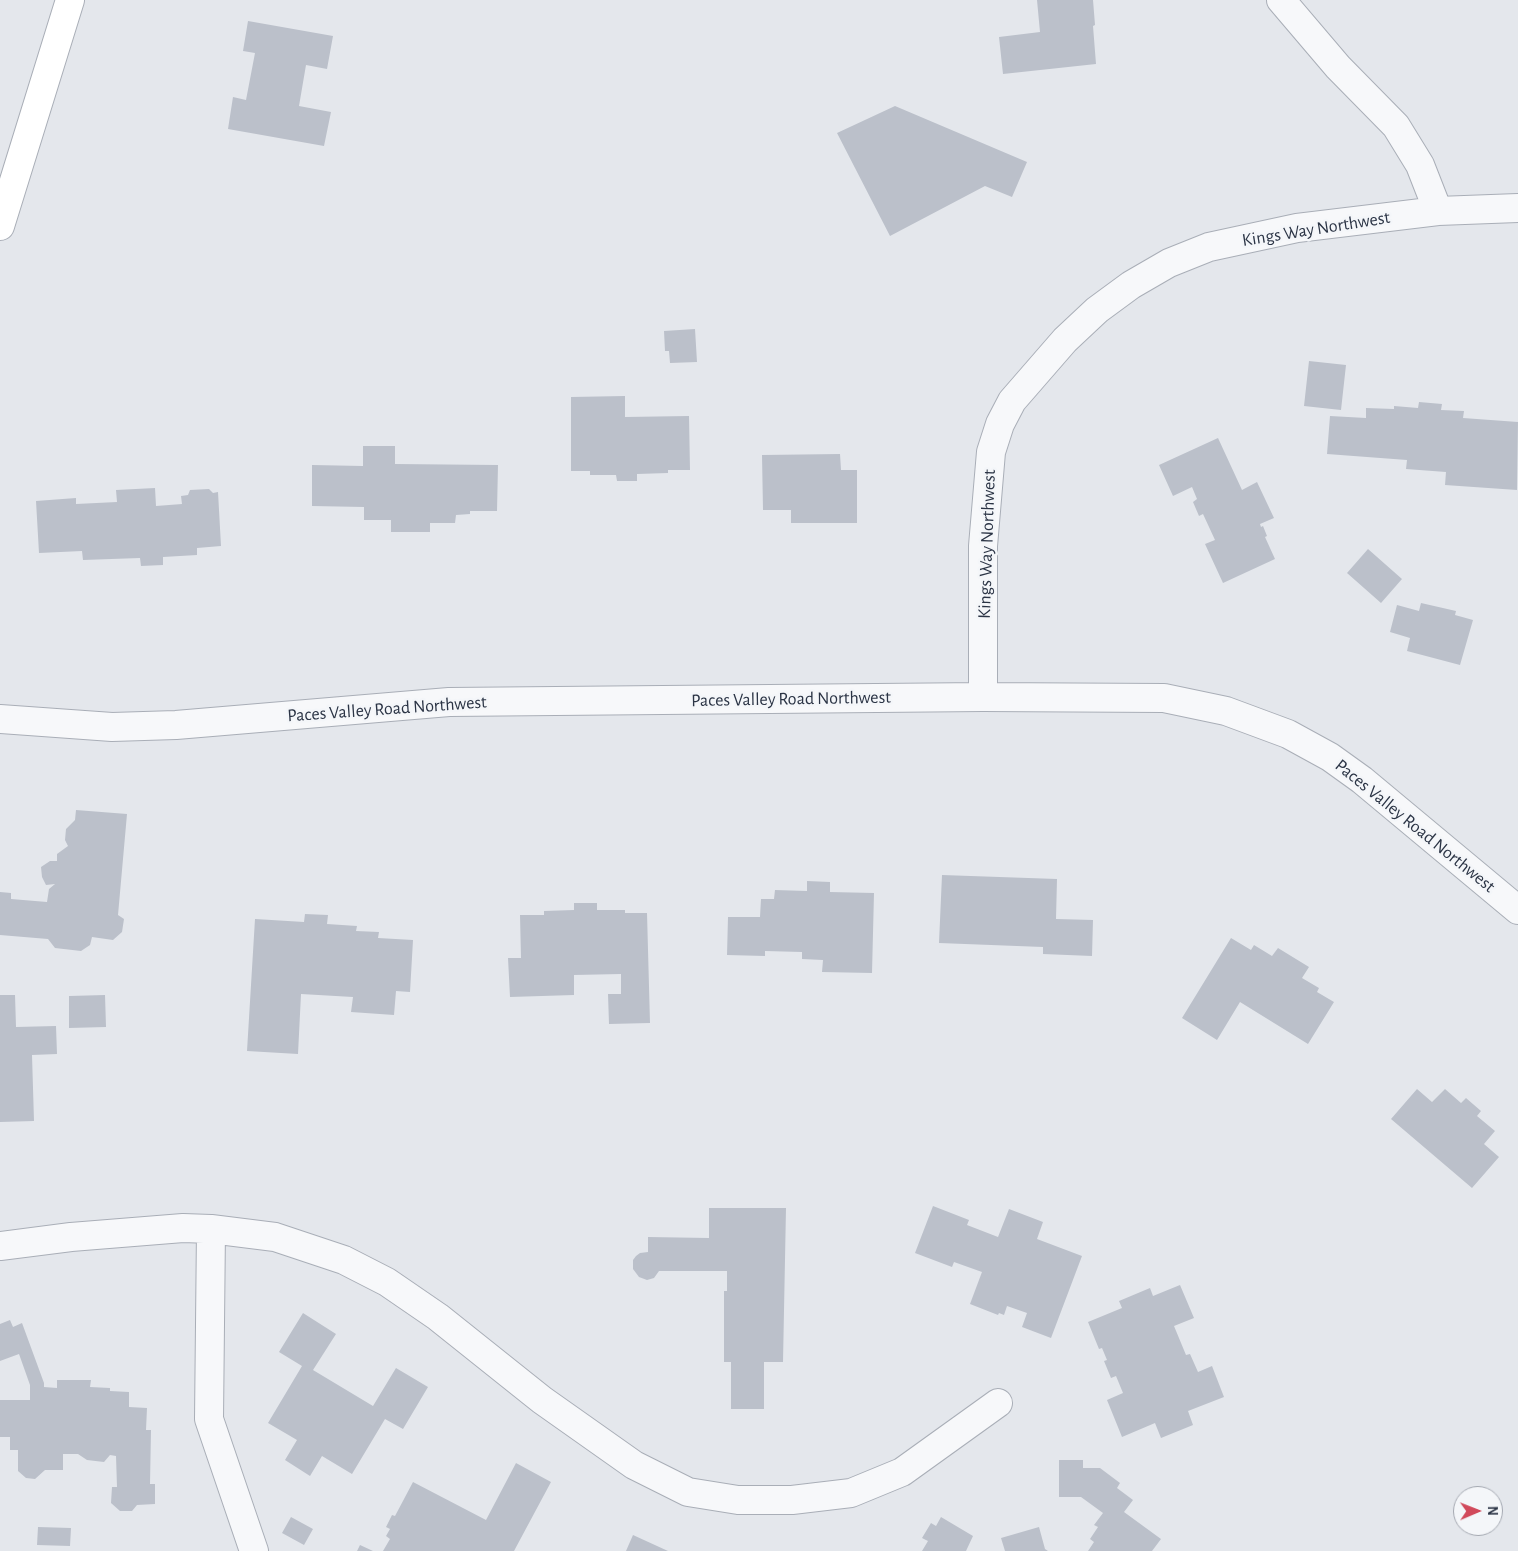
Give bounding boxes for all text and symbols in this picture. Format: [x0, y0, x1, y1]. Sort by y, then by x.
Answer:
street label: Kings Way Northwest [1240, 207, 1392, 251]
street label: Kings Way Northwest [974, 469, 1000, 619]
street label: Paces Valley Road Northwest [691, 686, 891, 712]
street label: Paces Valley Road Northwest [287, 691, 487, 727]
street label: Paces Valley Road Northwest [1331, 755, 1499, 897]
north arrow [1453, 1486, 1503, 1536]
text: N [1485, 1506, 1499, 1516]

